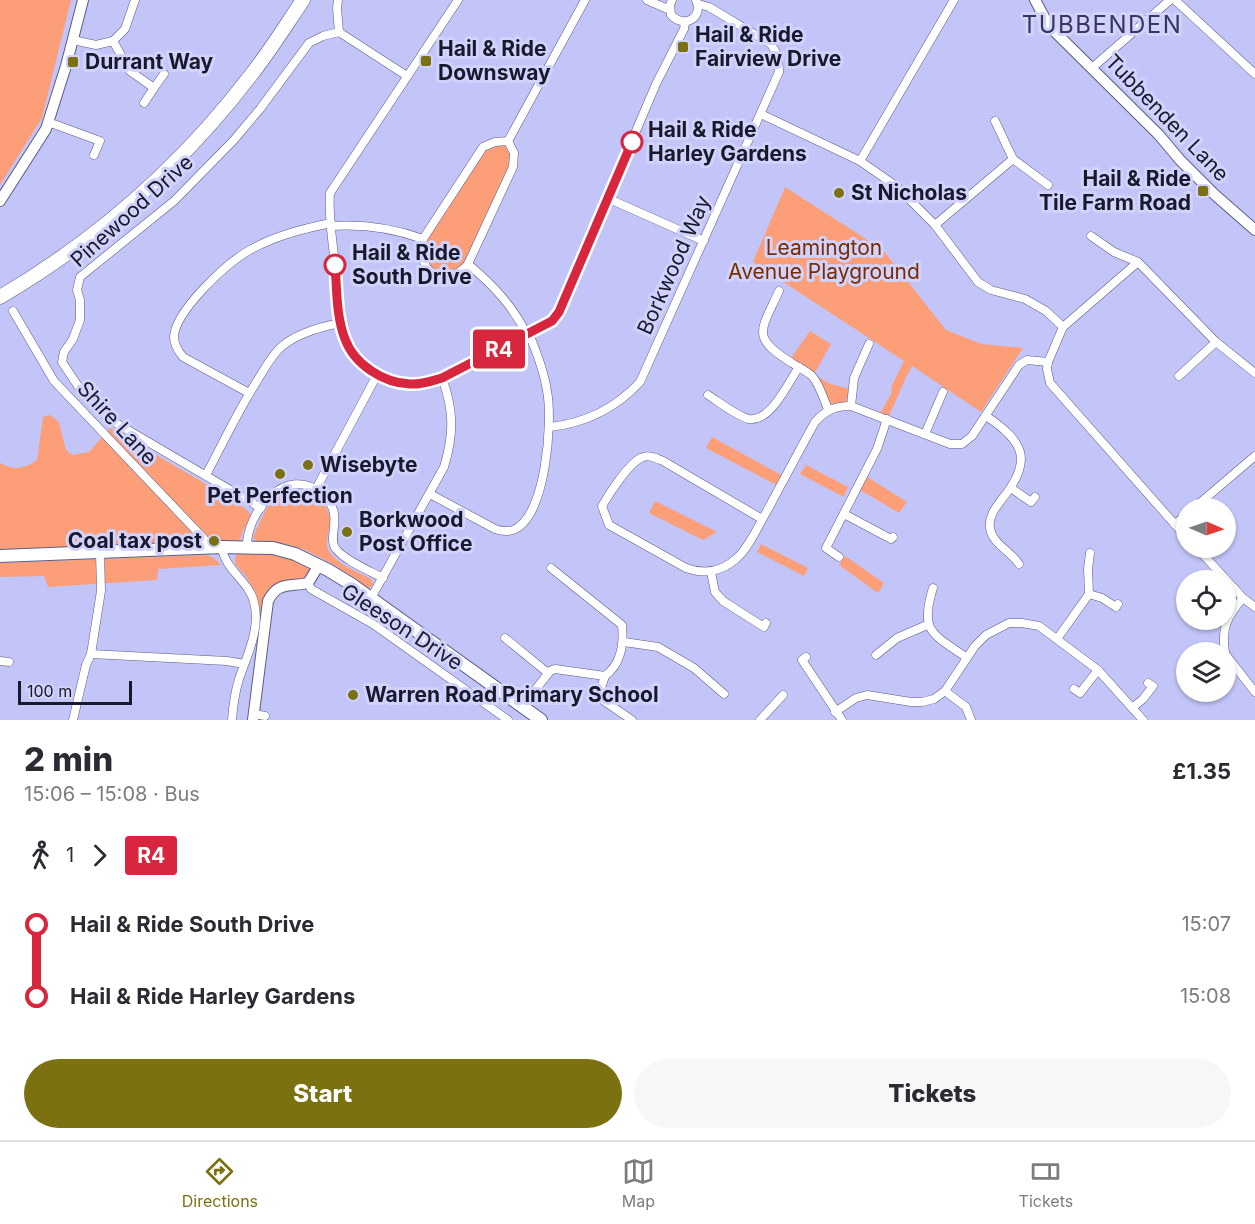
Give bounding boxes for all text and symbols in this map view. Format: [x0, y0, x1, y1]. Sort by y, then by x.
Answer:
district label: TUBBENDEN [1022, 10, 1182, 39]
place label: Hail & Ride Fairview Drive [695, 22, 841, 71]
place label: Hail & Ride Downsway [438, 36, 551, 85]
marker: Hail & Ride Fairview Drive [676, 40, 690, 54]
place label: Durrant Way [85, 49, 214, 74]
street label: Tubbenden Lane [1101, 49, 1234, 186]
marker: Hail & Ride Downsway [419, 54, 433, 68]
marker: Durrant Way [66, 55, 80, 69]
place label: Hail & Ride Harley Gardens [648, 117, 807, 166]
marker: Hail & Ride Harley Gardens [621, 131, 643, 153]
street label: Pinewood Drive [65, 149, 198, 272]
place label: Hail & Ride Tile Farm Road [1039, 166, 1191, 215]
place label: St Nicholas [851, 180, 967, 205]
marker: Hail & Ride Tile Farm Road [1196, 184, 1210, 198]
marker: St Nicholas [832, 186, 846, 200]
street label: Borkwood Way [632, 191, 715, 338]
park label: Leamington Avenue Playground [728, 235, 920, 284]
place label: Hail & Ride South Drive [352, 240, 472, 289]
marker: Hail & Ride South Drive [324, 254, 346, 276]
line badge: R4 [472, 330, 526, 368]
text: R4 [485, 337, 513, 362]
street label: Shire Lane [72, 376, 162, 470]
place label: Wisebyte [320, 452, 418, 477]
marker: Wisebyte [301, 458, 315, 472]
marker: Pet Perfection [273, 467, 287, 481]
place label: Pet Perfection [207, 483, 353, 508]
north arrow [1176, 498, 1236, 558]
map controls [1176, 498, 1236, 702]
place label: Borkwood Post Office [359, 507, 473, 556]
marker: Borkwood Post Office [340, 525, 354, 539]
place label: Coal tax post [68, 528, 202, 553]
marker: Coal tax post [207, 534, 221, 548]
button: locate [1176, 570, 1236, 630]
street label: Gleeson Drive [337, 578, 468, 675]
button: layers [1176, 642, 1236, 702]
scale bar [18, 678, 132, 706]
text: 100 m [27, 681, 72, 701]
place label: Warren Road Primary School [365, 682, 659, 707]
marker: Warren Road Primary School [346, 688, 360, 702]
text: 2 min [24, 739, 113, 779]
text: £1.35 [1172, 758, 1231, 784]
text: 15:06 – 15:08 · Bus [24, 782, 200, 806]
icon: walk [24, 839, 57, 872]
icon: forward [83, 839, 116, 872]
text: 1 [66, 843, 74, 867]
text: R4 [137, 843, 165, 868]
text: Hail & Ride South Drive [70, 911, 314, 937]
text: 15:07 [1181, 912, 1231, 936]
text: Hail & Ride Harley Gardens [70, 983, 355, 1009]
text: 15:08 [1180, 984, 1231, 1008]
button: Start [24, 1059, 622, 1128]
button: Tickets [634, 1059, 1231, 1128]
tab: Directions [182, 1155, 258, 1211]
tab: Map [622, 1155, 655, 1211]
tab: Tickets [1019, 1155, 1073, 1211]

